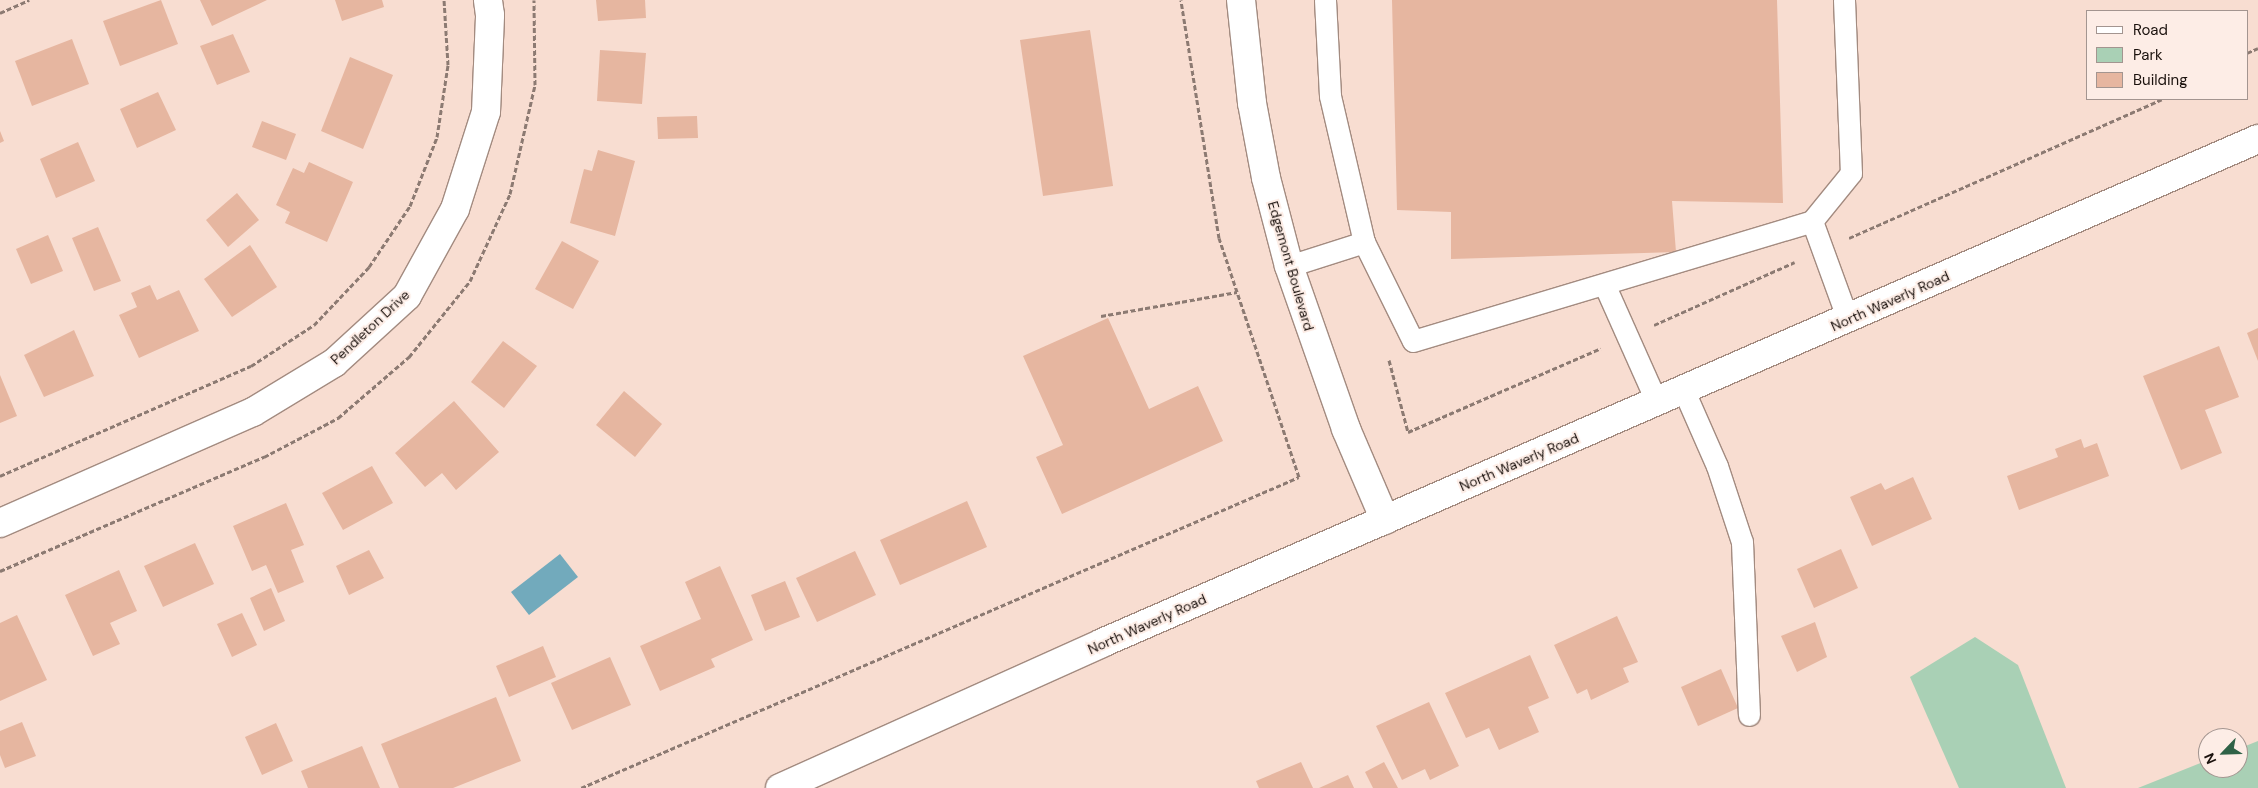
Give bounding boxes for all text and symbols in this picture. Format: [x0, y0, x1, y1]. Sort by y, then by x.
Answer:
legend [2086, 10, 2248, 100]
text: Road [2133, 20, 2168, 40]
text: Park [2133, 45, 2163, 65]
text: Building [2133, 70, 2188, 90]
street label: Edgemont Boulevard [1264, 199, 1318, 333]
street label: North Waverly Road [1828, 267, 1952, 335]
street label: Pendleton Drive [327, 286, 413, 368]
street label: North Waverly Road [1457, 429, 1581, 495]
street label: North Waverly Road [1085, 590, 1209, 658]
north arrow [2198, 728, 2248, 778]
text: N [2200, 750, 2221, 767]

